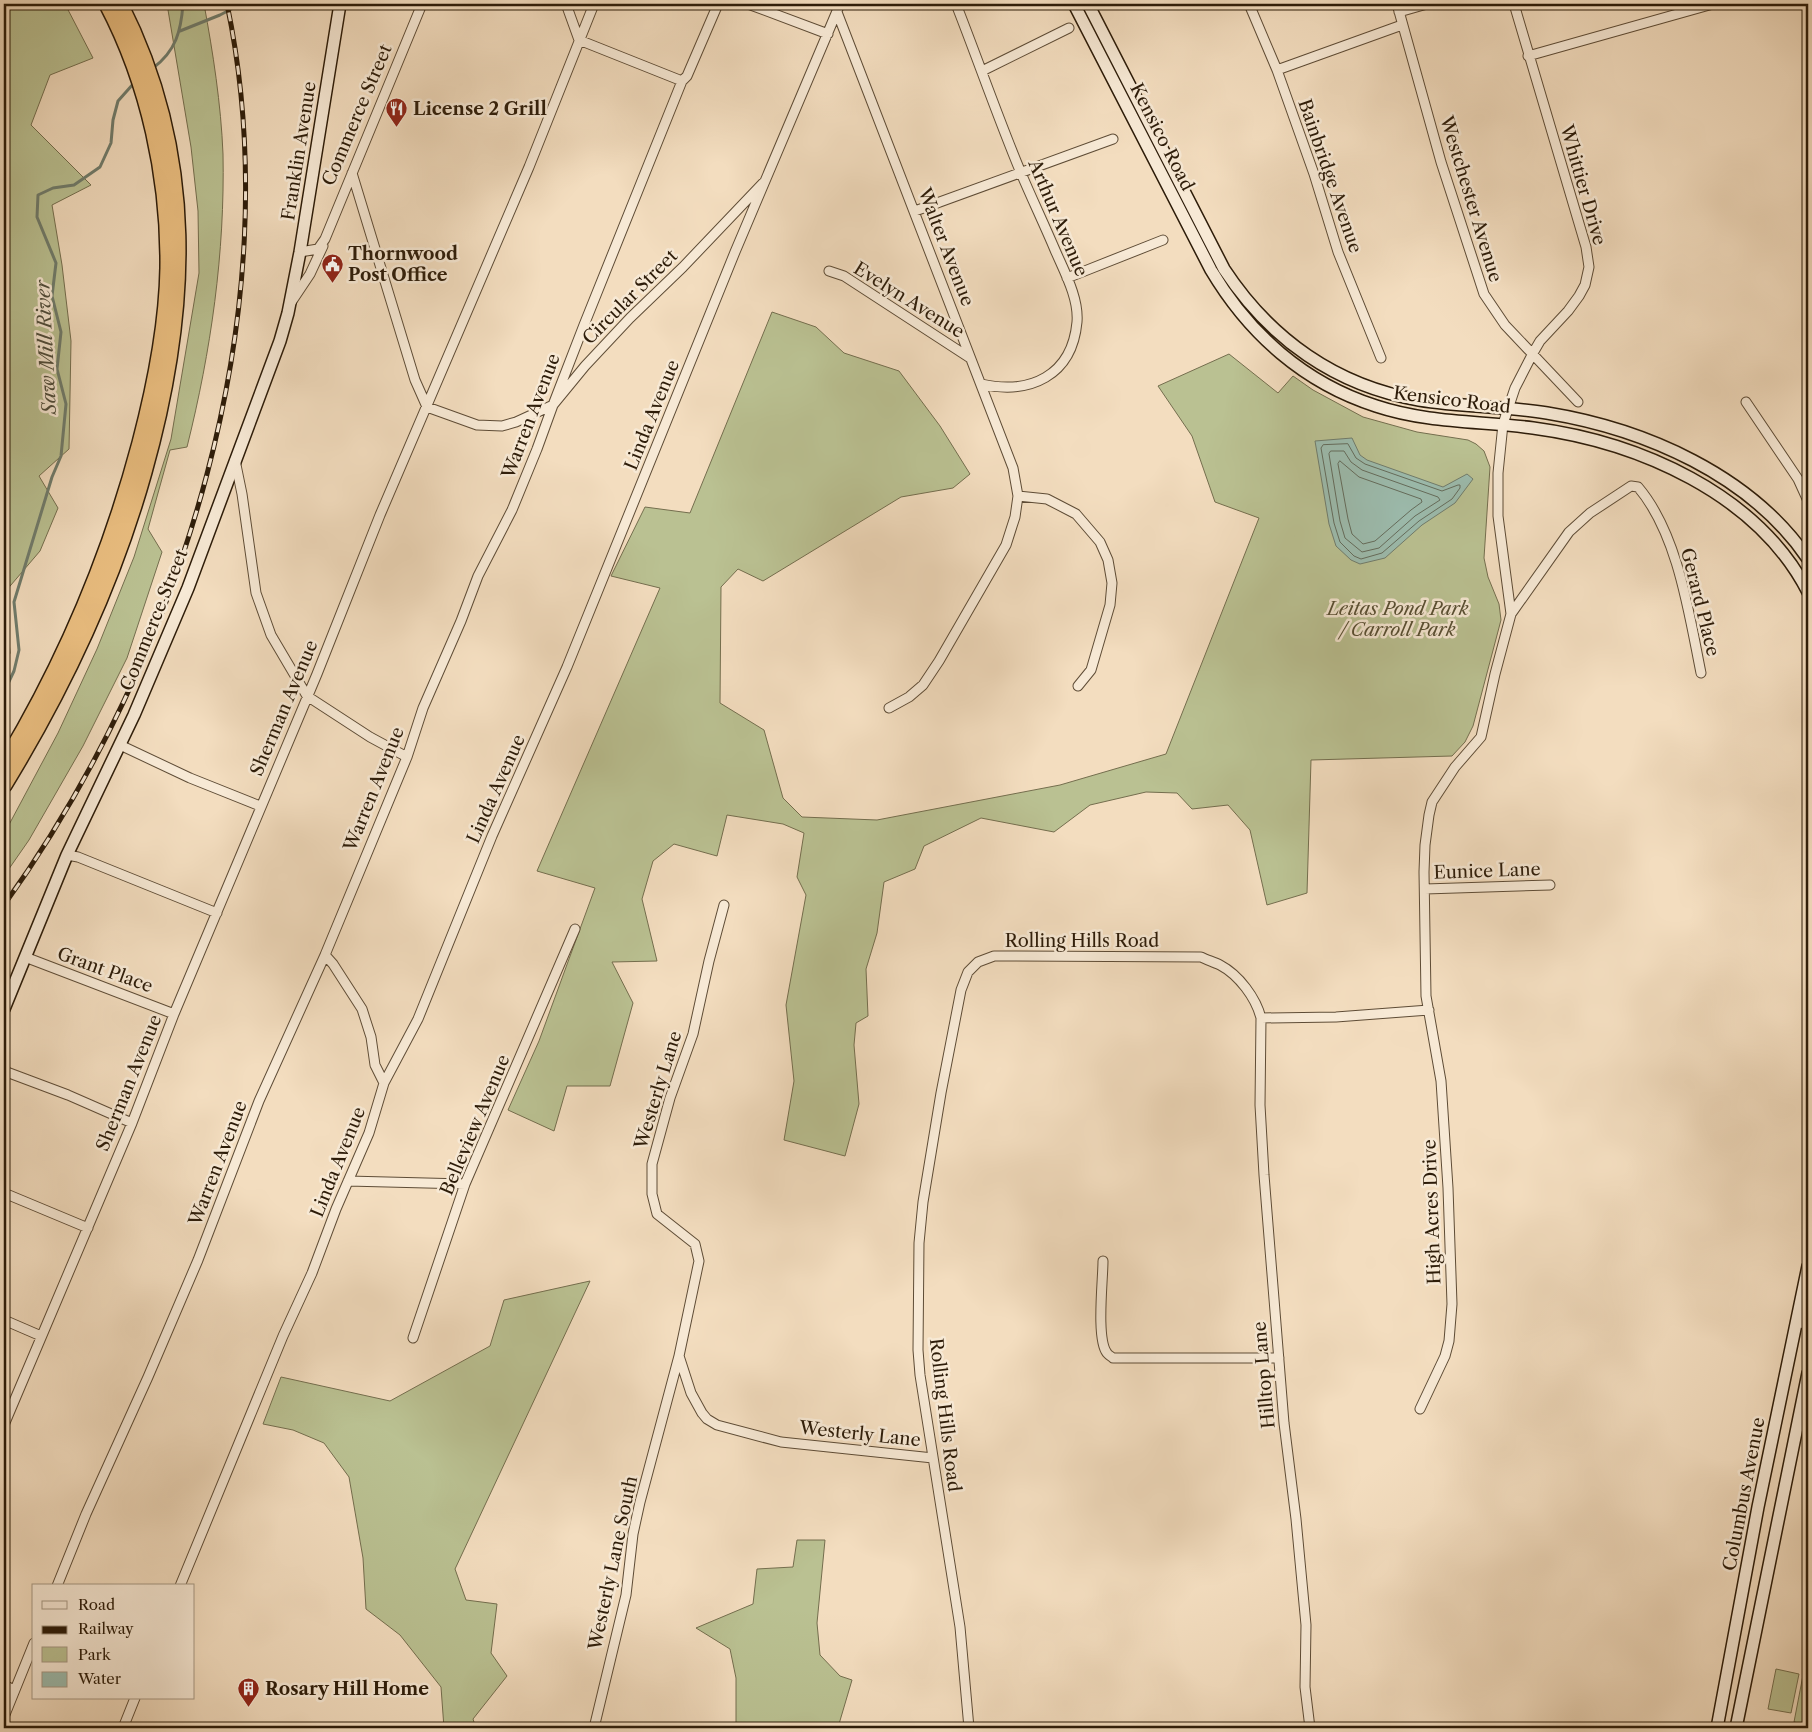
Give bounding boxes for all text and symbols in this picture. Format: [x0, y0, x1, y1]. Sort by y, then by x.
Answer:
street label: Commerce Street [317, 41, 397, 189]
street label: Kensico Road [1125, 79, 1199, 195]
street label: Franklin Avenue [277, 80, 321, 222]
street label: Bainbridge Avenue [1293, 96, 1367, 256]
restaurant icon: License 2 Grill [385, 97, 409, 128]
place label: License 2 Grill [413, 98, 547, 120]
street label: Westchester Avenue [1435, 112, 1507, 285]
street label: Whittier Drive [1555, 121, 1611, 248]
street label: Arthur Avenue [1023, 155, 1093, 280]
street label: Walter Avenue [913, 184, 979, 309]
place label: Thornwood Post Office [348, 243, 458, 286]
street label: Circular Street [578, 245, 682, 349]
public building icon: Thornwood Post Office [320, 252, 344, 283]
street label: Evelyn Avenue [850, 257, 968, 343]
water label: Saw Mill River [31, 278, 61, 416]
street label: Warren Avenue [497, 350, 565, 482]
street label: Linda Avenue [620, 357, 684, 473]
street label: Kensico Road [1392, 382, 1512, 418]
street label: Commerce Street [115, 545, 193, 694]
street label: Gerard Place [1676, 546, 1724, 658]
park label: Leitas Pond Park / Carroll Park [1325, 598, 1469, 641]
street label: Sherman Avenue [245, 637, 323, 779]
street label: Warren Avenue [339, 724, 409, 855]
street label: Linda Avenue [462, 731, 530, 847]
street label: Eunice Lane [1433, 858, 1541, 884]
street label: Rolling Hills Road [1005, 930, 1159, 952]
street label: Grant Place [54, 943, 156, 997]
street label: Sherman Avenue [92, 1012, 166, 1154]
street label: Westerly Lane [629, 1028, 686, 1153]
street label: Belleview Avenue [435, 1051, 515, 1199]
street label: Warren Avenue [184, 1097, 252, 1229]
street label: Linda Avenue [306, 1104, 370, 1220]
street label: High Acres Drive [1418, 1139, 1446, 1285]
street label: Hilltop Lane [1248, 1320, 1280, 1430]
street label: Rolling Hills Road [925, 1337, 965, 1493]
street label: Columbus Avenue [1718, 1415, 1770, 1573]
street label: Westerly Lane [797, 1417, 922, 1451]
street label: Westerly Lane South [584, 1474, 642, 1653]
legend [32, 1584, 195, 1700]
text: Road [78, 1595, 115, 1614]
text: Railway [78, 1619, 134, 1638]
text: Park [78, 1645, 112, 1664]
text: Water [77, 1669, 122, 1688]
building icon: Rosary Hill Home [237, 1677, 261, 1708]
place label: Rosary Hill Home [265, 1678, 429, 1700]

